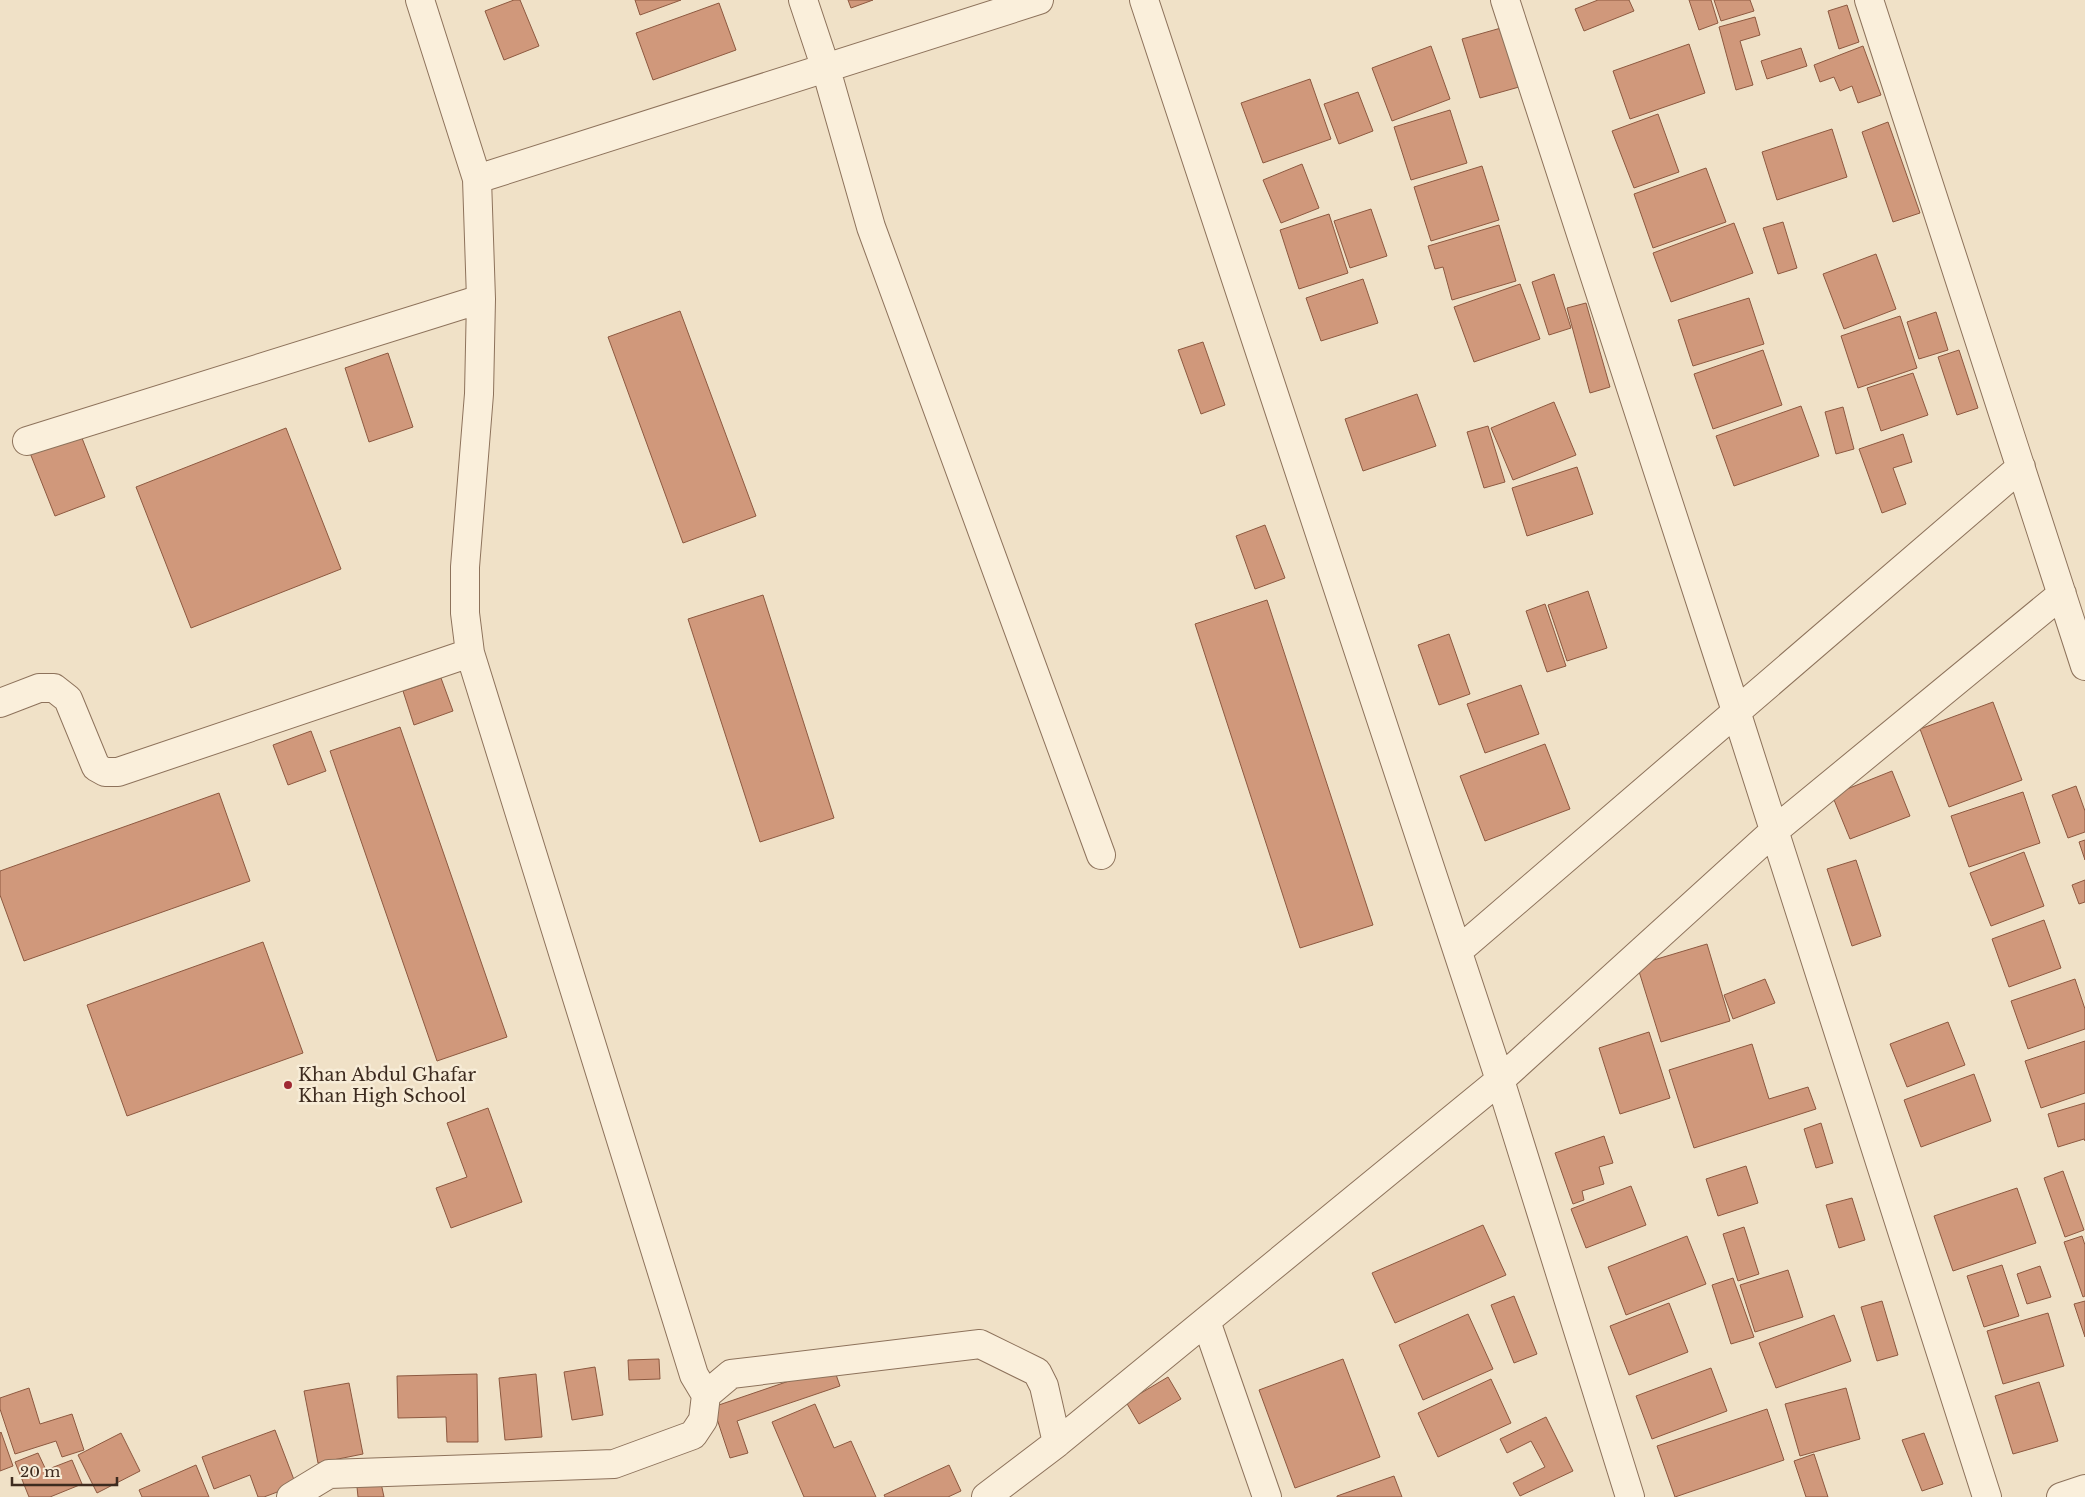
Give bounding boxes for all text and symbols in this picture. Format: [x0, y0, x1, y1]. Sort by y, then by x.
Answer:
place label: Khan Abdul Ghafar Khan High School [298, 1064, 477, 1107]
marker: Khan Abdul Ghafar Khan High School [282, 1079, 294, 1091]
scale bar [12, 1454, 118, 1486]
text: 20 m [20, 1462, 60, 1481]

